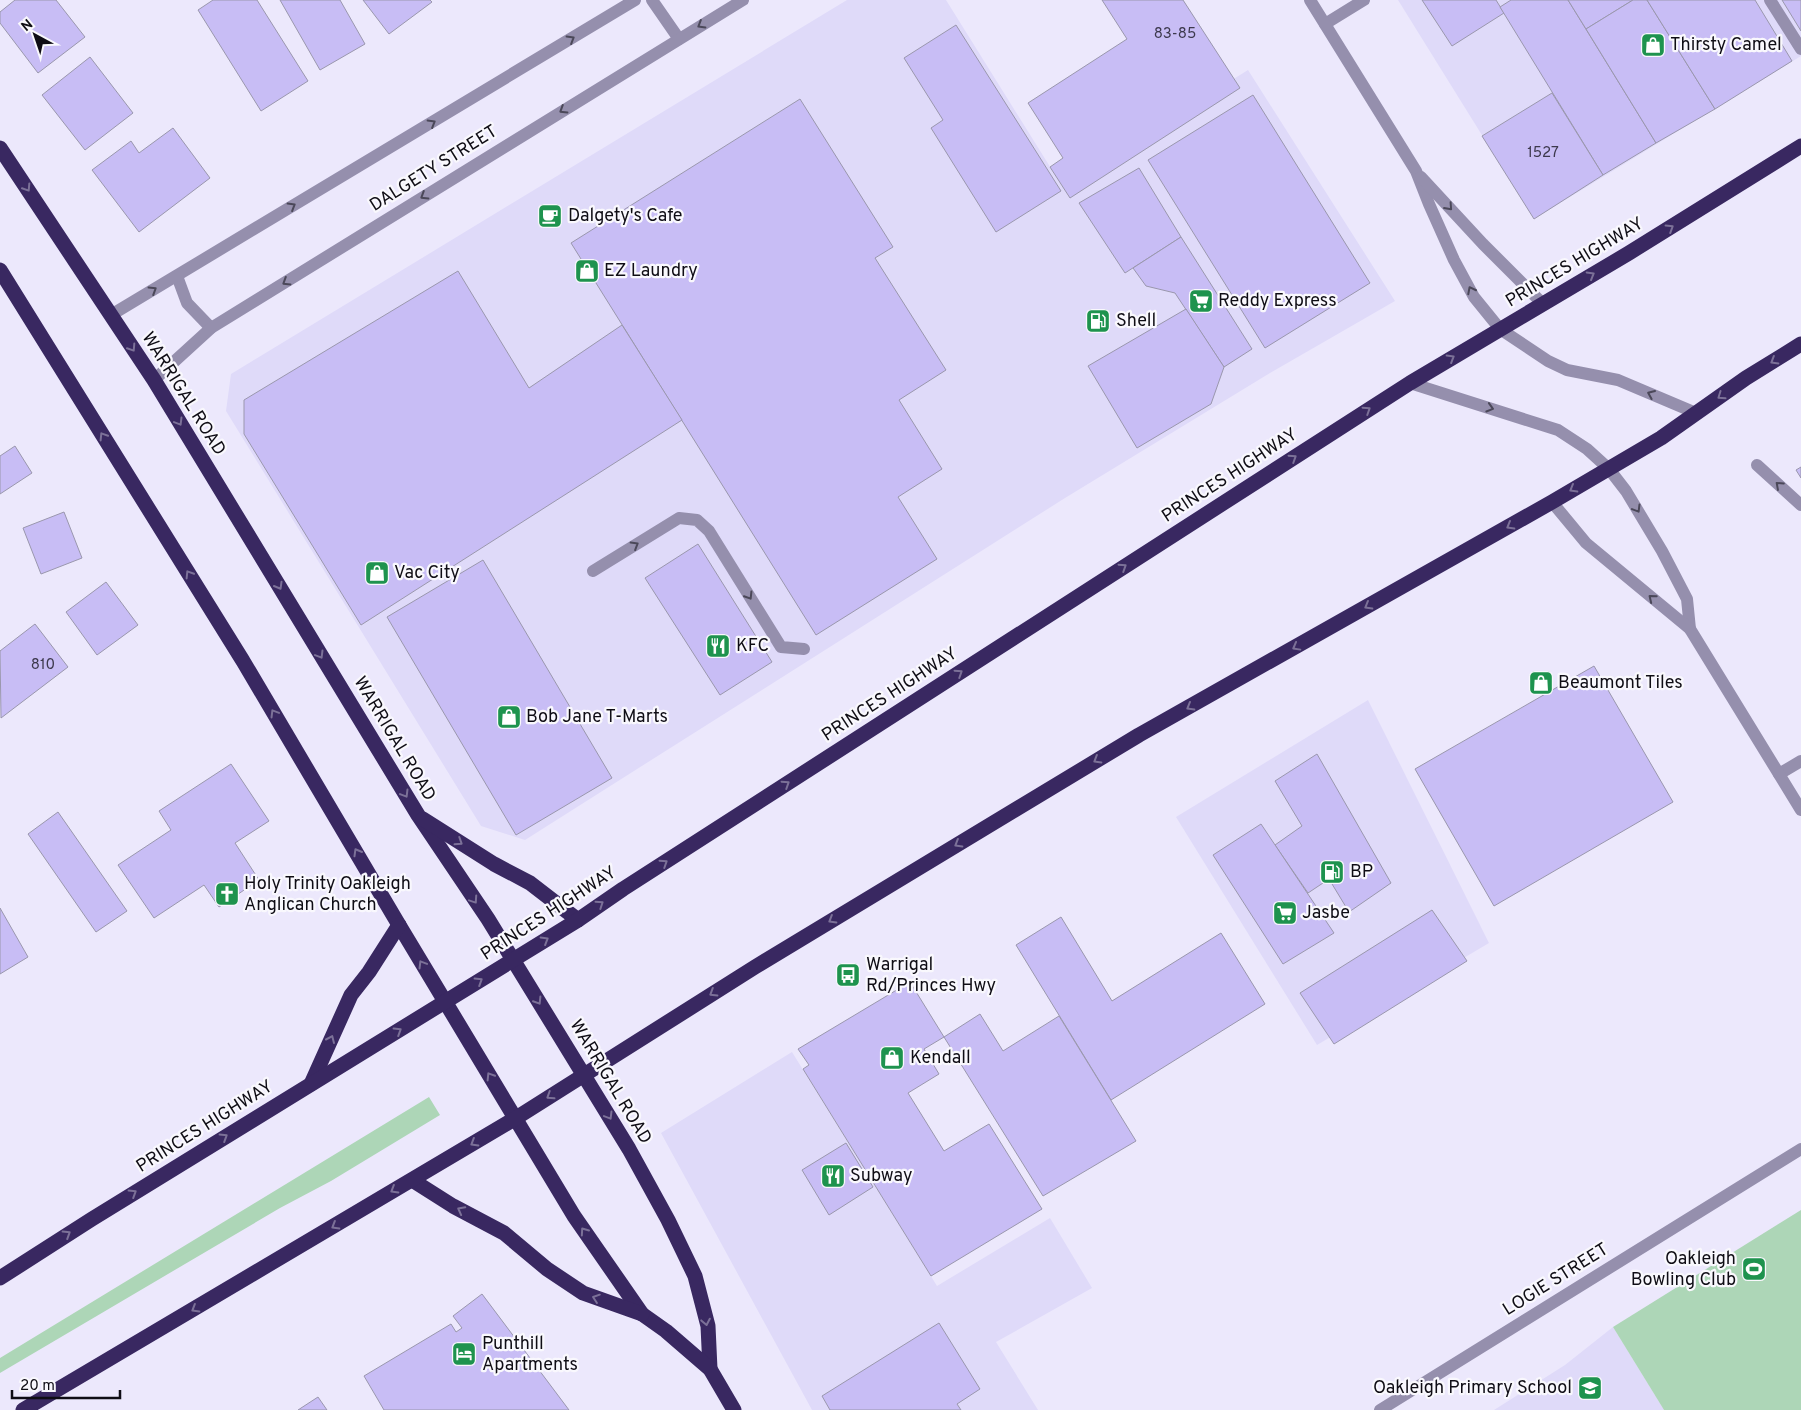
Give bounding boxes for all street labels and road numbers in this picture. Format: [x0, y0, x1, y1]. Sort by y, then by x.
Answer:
street label: DALGETY STREET [366, 120, 502, 218]
street label: PRINCES HIGHWAY [1502, 213, 1648, 313]
street label: WARRIGAL ROAD [136, 328, 230, 460]
street label: PRINCES HIGHWAY [1158, 424, 1302, 528]
street label: PRINCES HIGHWAY [818, 643, 962, 747]
street label: WARRIGAL ROAD [348, 672, 440, 806]
street label: PRINCES HIGHWAY [477, 862, 621, 966]
street label: WARRIGAL ROAD [564, 1015, 656, 1149]
street label: PRINCES HIGHWAY [132, 1076, 278, 1178]
street label: LOGIE STREET [1499, 1238, 1613, 1322]

